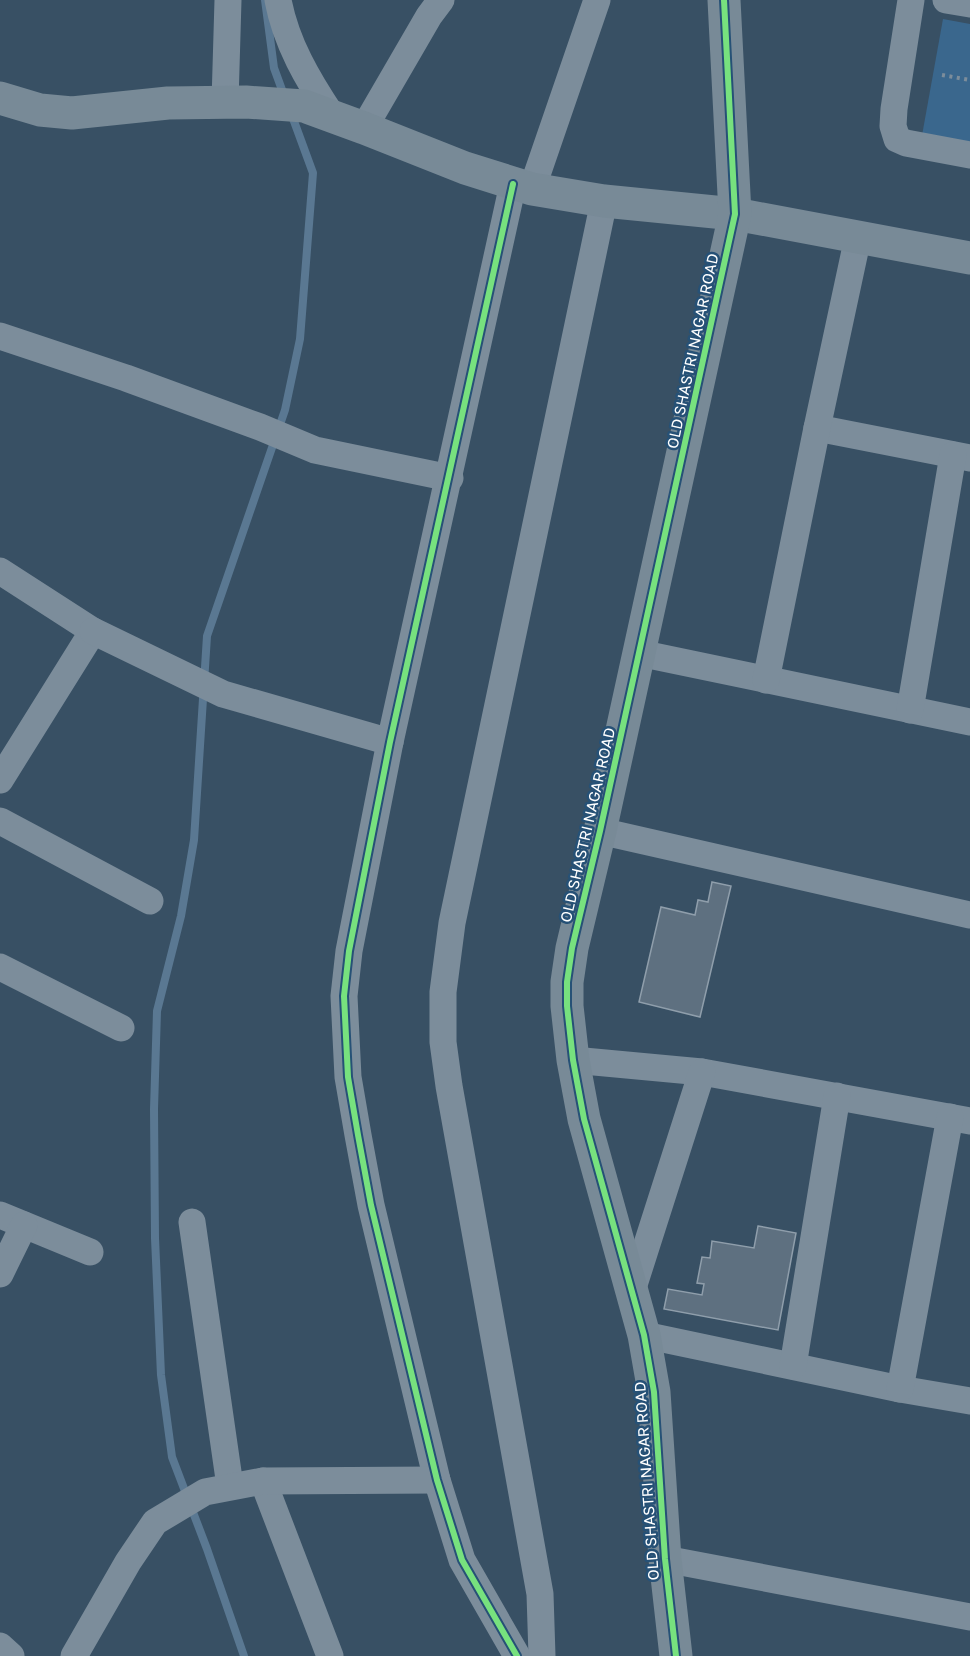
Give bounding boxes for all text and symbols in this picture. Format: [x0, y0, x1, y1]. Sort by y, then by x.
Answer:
street label: OLD SHASTRI NAGAR ROAD [663, 252, 722, 450]
street label: OLD SHASTRI NAGAR ROAD [556, 726, 618, 924]
street label: OLD SHASTRI NAGAR ROAD [630, 1381, 662, 1581]

